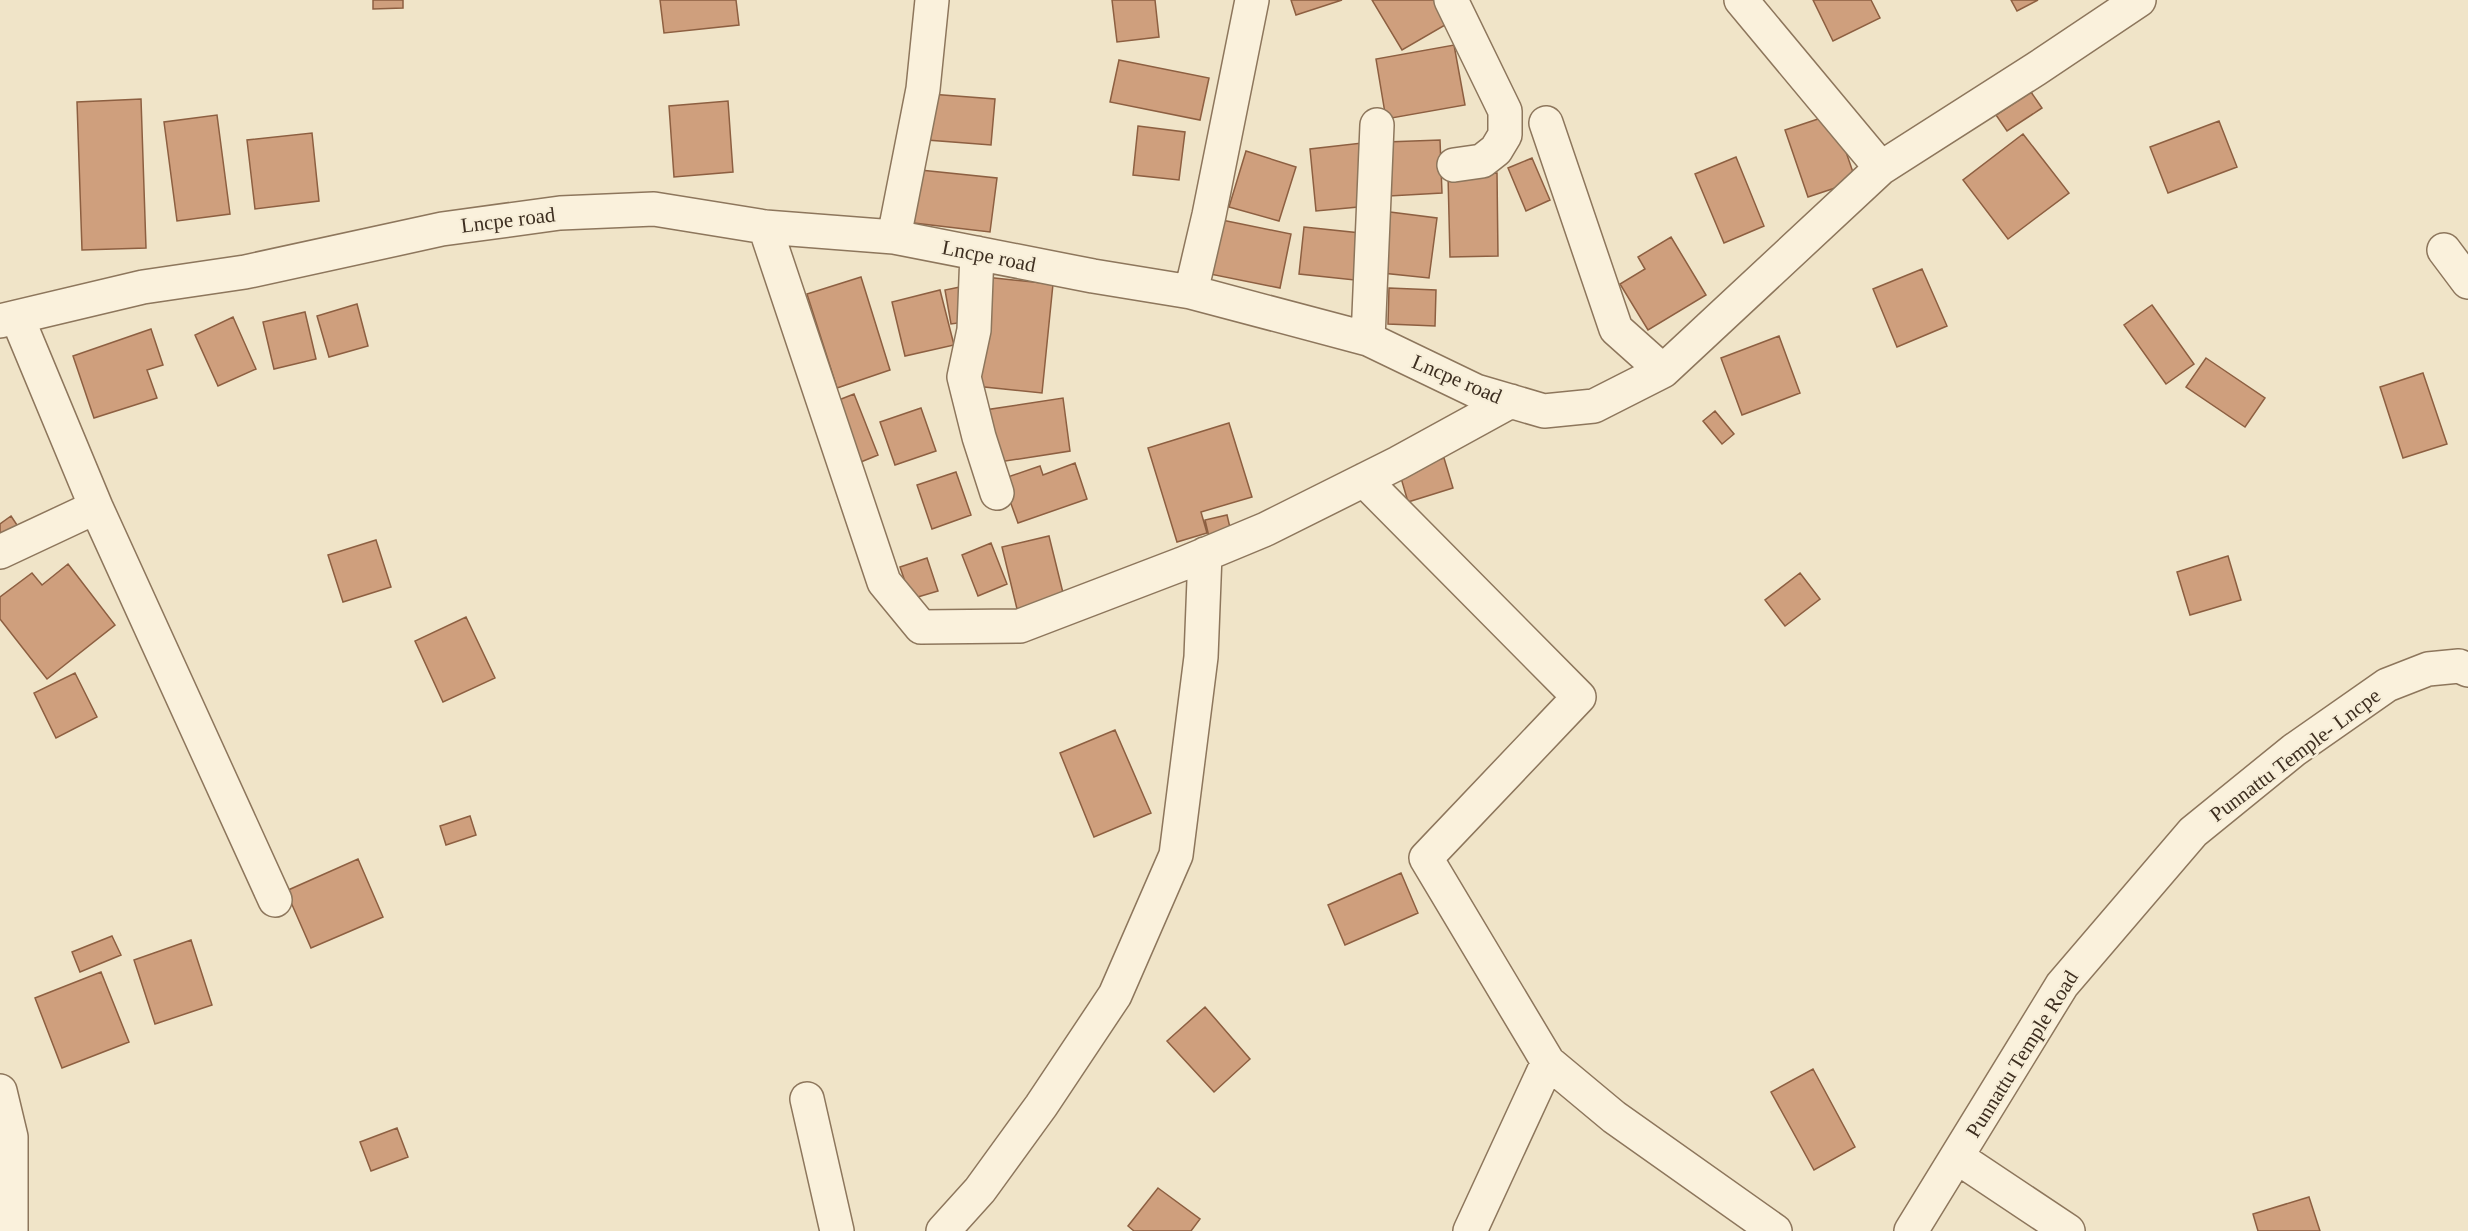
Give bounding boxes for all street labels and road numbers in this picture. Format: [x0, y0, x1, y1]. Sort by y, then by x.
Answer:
street label: Lncpe road [459, 202, 557, 238]
street label: Lncpe road [940, 235, 1038, 277]
street label: Lncpe road [1409, 349, 1506, 409]
street label: Punnattu Temple- Lncpe [2205, 683, 2385, 827]
street label: Punnattu Temple Road [1961, 966, 2083, 1142]

